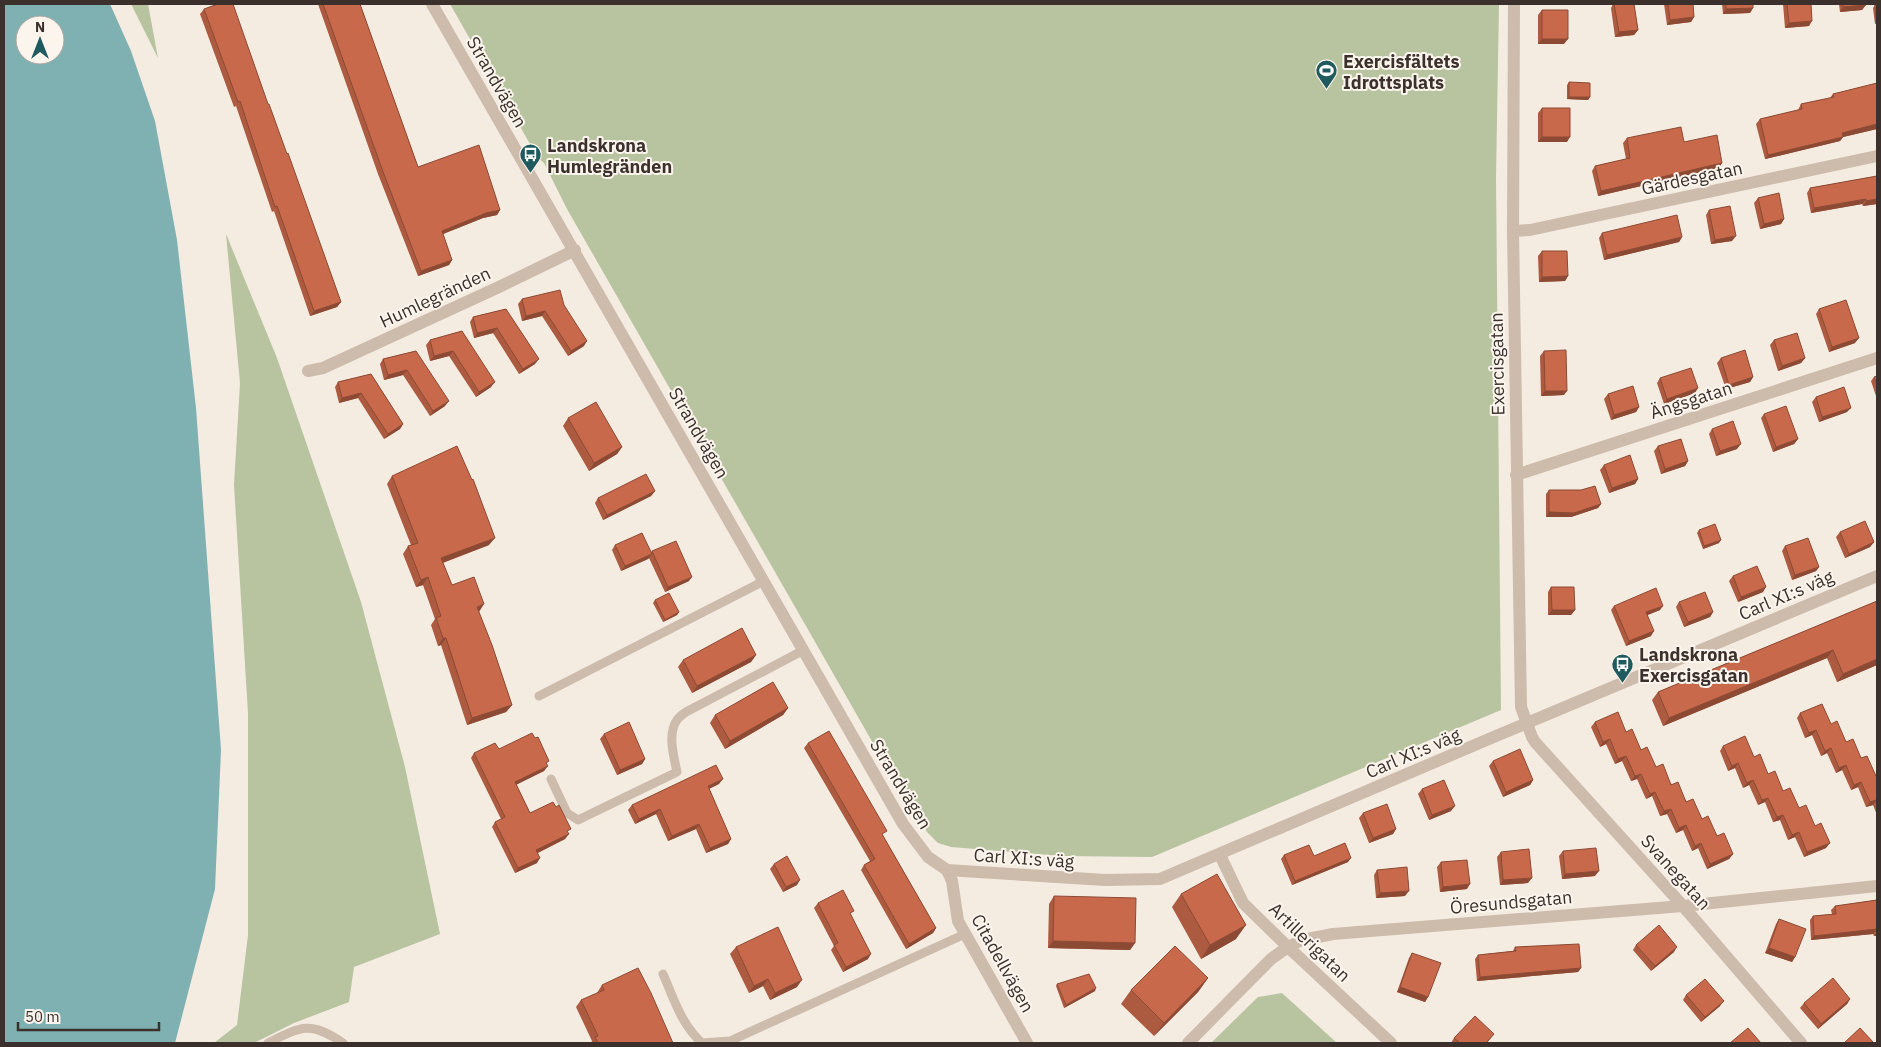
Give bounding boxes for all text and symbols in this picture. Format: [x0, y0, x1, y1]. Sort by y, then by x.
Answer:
north arrow [15, 15, 65, 65]
text: N [35, 18, 45, 36]
street label: Strandvägen [462, 32, 532, 132]
place label: Exercisfältets Idrottsplats [1343, 50, 1460, 94]
sports icon: Exercisfältets Idrottsplats [1315, 59, 1339, 90]
place label: Landskrona Humlegränden [547, 134, 672, 178]
bus stop icon: Landskrona Humlegränden [519, 143, 543, 174]
street label: Gärdesgatan [1639, 156, 1745, 200]
street label: Humlegränden [376, 261, 494, 333]
street label: Exercisgatan [1485, 312, 1509, 416]
street label: Ängsgatan [1647, 376, 1735, 424]
street label: Strandvägen [664, 383, 734, 483]
street label: Carl XI:s väg [1735, 565, 1837, 625]
place label: Landskrona Exercisgatan [1639, 643, 1748, 687]
bus stop icon: Landskrona Exercisgatan [1611, 652, 1635, 683]
street label: Carl XI:s väg [1362, 723, 1464, 783]
street label: Strandvägen [865, 735, 937, 833]
street label: Svanegatan [1636, 829, 1716, 915]
street label: Carl XI:s väg [973, 843, 1076, 873]
street label: Öresundsgatan [1449, 885, 1573, 919]
street label: Artillerigatan [1264, 897, 1356, 987]
street label: Citadellvägen [966, 910, 1040, 1016]
scale bar [18, 1000, 159, 1032]
text: 50 m [25, 1007, 60, 1026]

